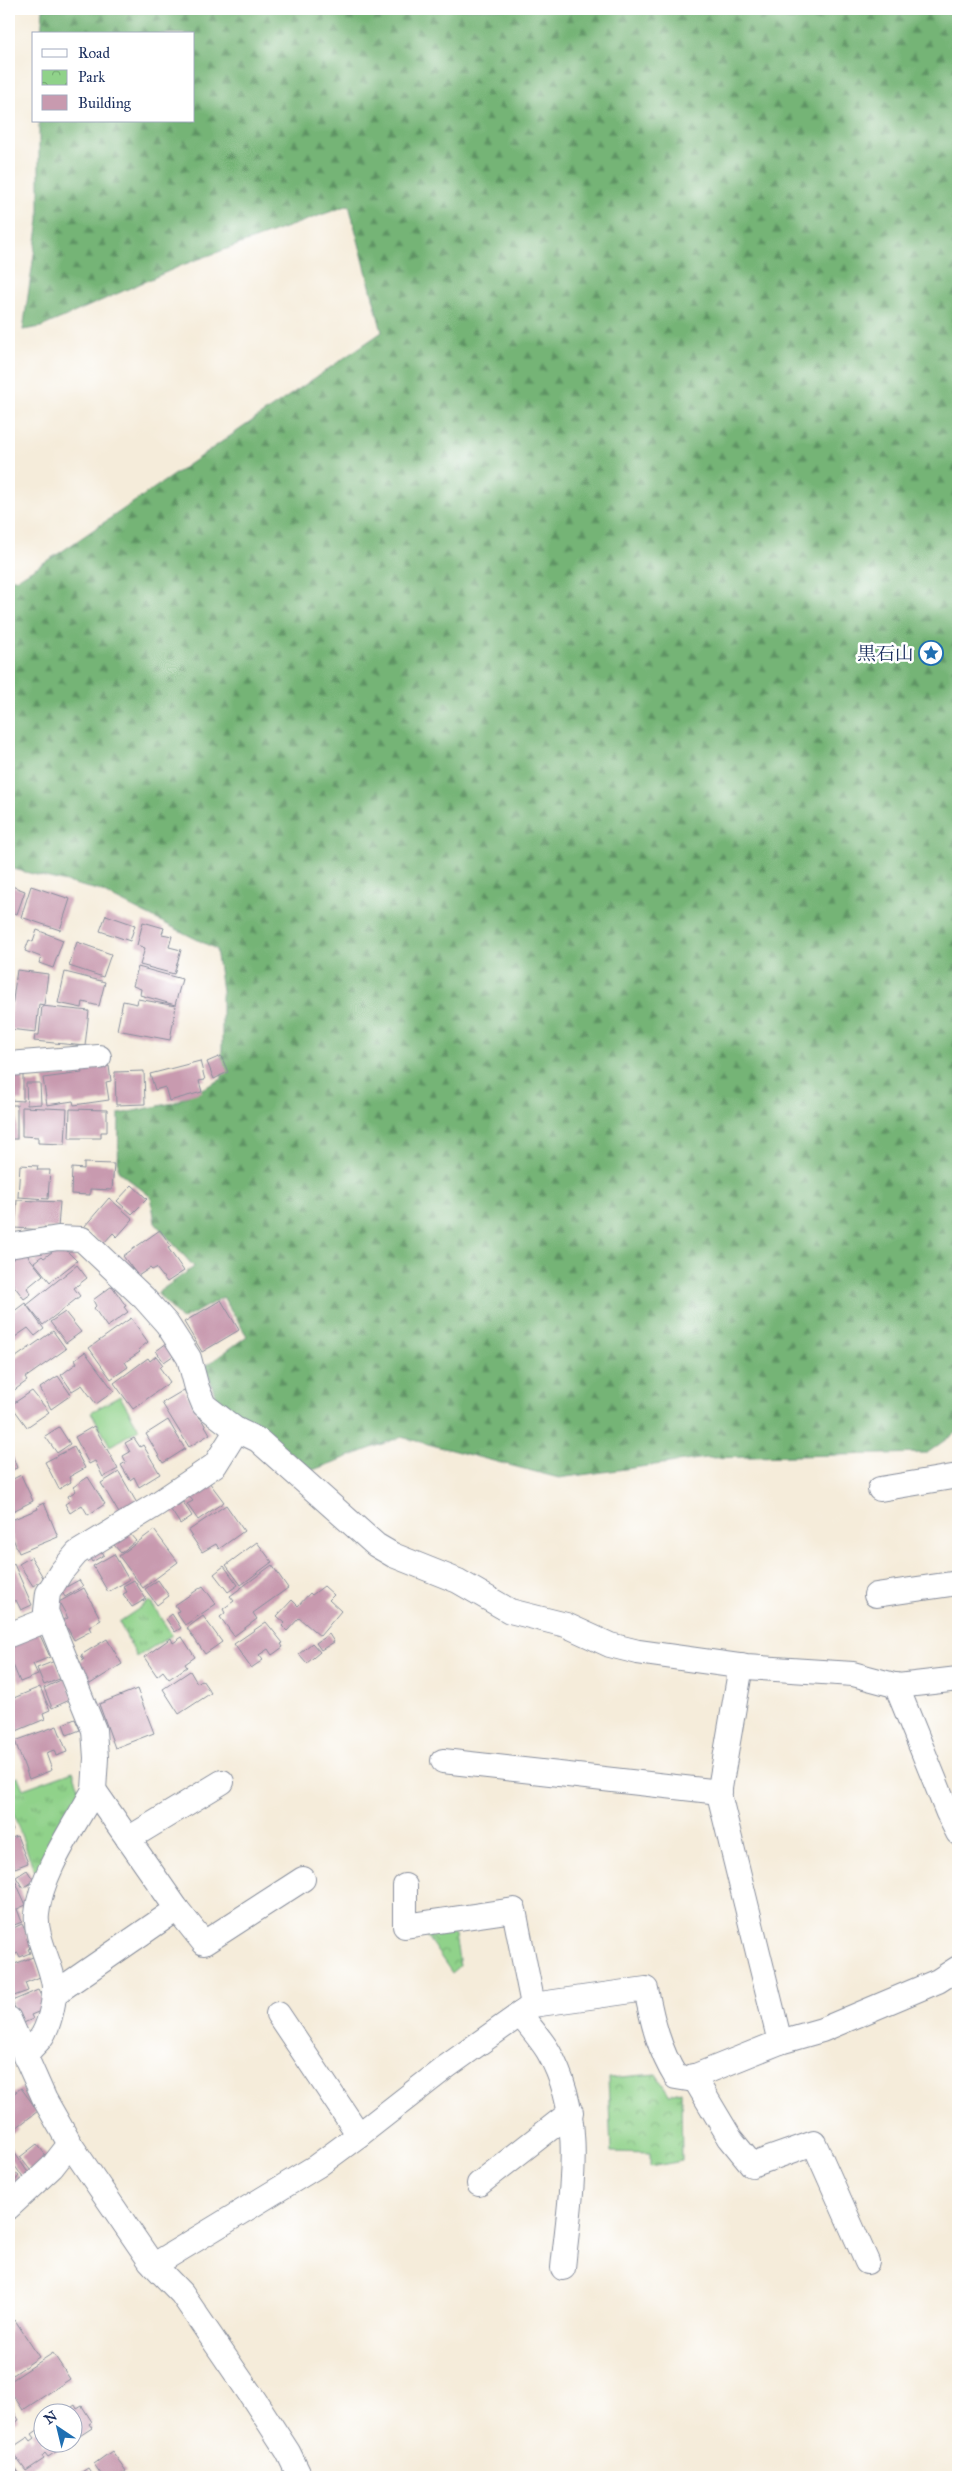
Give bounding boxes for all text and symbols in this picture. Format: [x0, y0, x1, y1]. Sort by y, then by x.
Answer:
legend [32, 32, 195, 122]
text: Road [78, 44, 110, 62]
text: Park [78, 68, 105, 86]
text: Building [78, 94, 132, 112]
place icon: 黒石山 [918, 640, 944, 666]
place label: 黒石山 [857, 642, 914, 665]
north arrow [32, 2404, 82, 2454]
text: N [41, 2407, 61, 2428]

